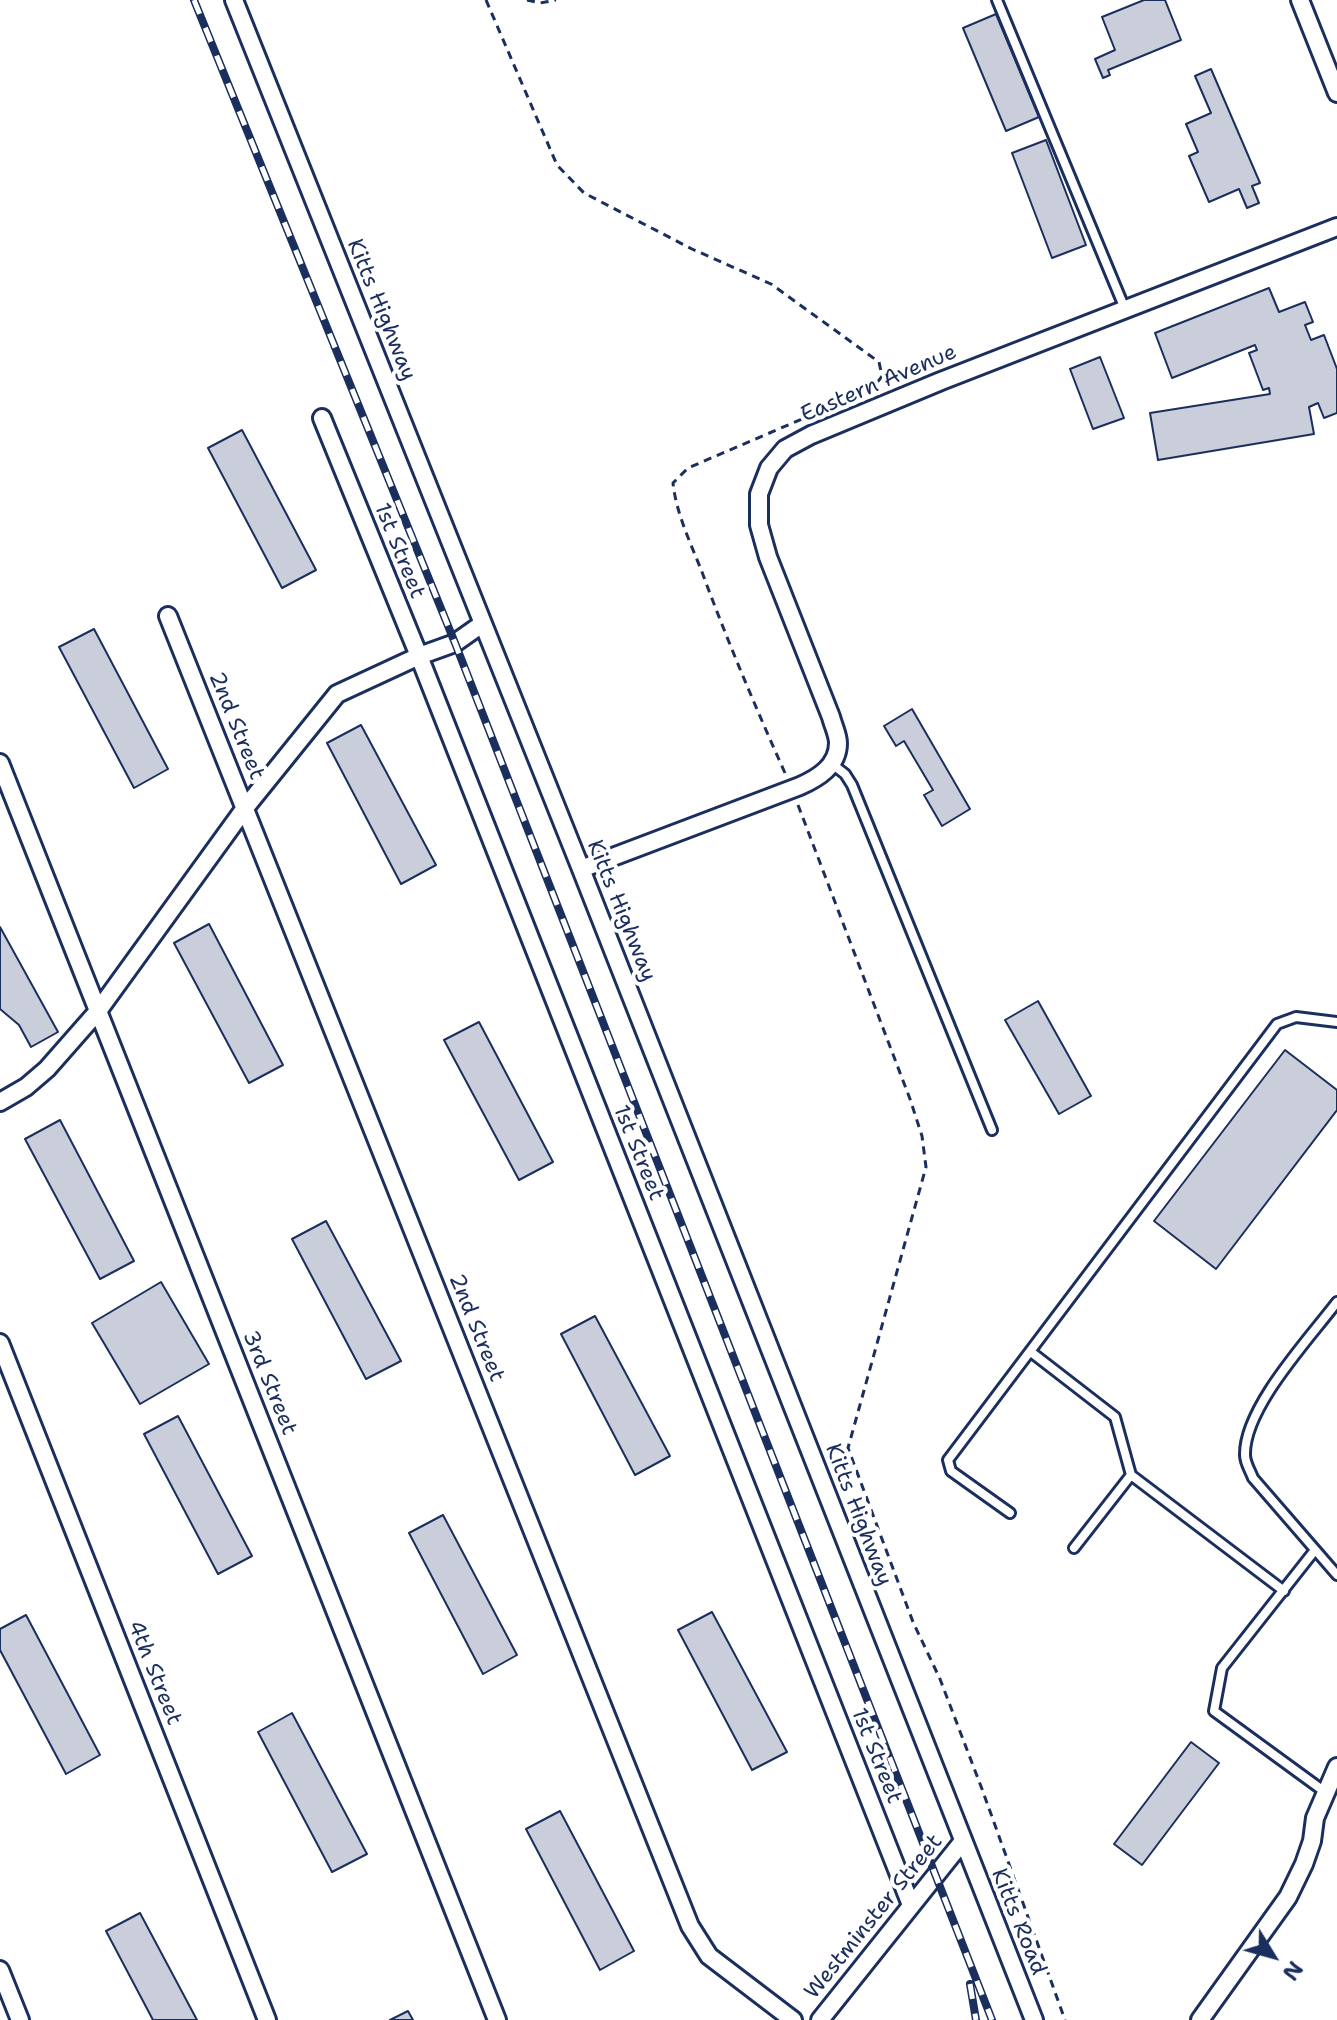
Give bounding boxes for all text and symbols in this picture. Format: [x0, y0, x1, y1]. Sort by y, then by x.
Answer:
street label: Kitts Highway [341, 235, 421, 385]
street label: Eastern Avenue [797, 339, 961, 429]
street label: 1st Street [368, 499, 430, 603]
street label: 2nd Street [202, 668, 270, 784]
street label: Kitts Highway [581, 836, 661, 986]
street label: 1st Street [607, 1101, 669, 1205]
street label: 2nd Street [442, 1270, 510, 1386]
street label: 3rd Street [236, 1327, 302, 1439]
street label: Kitts Highway [819, 1440, 897, 1590]
street label: 4th Street [121, 1617, 187, 1729]
street label: 1st Street [845, 1704, 907, 1808]
street label: Westminster Street [799, 1829, 949, 2005]
street label: Kitts Road [985, 1865, 1051, 1979]
north arrow [1233, 1916, 1313, 1996]
text: N [1276, 1955, 1309, 1986]

